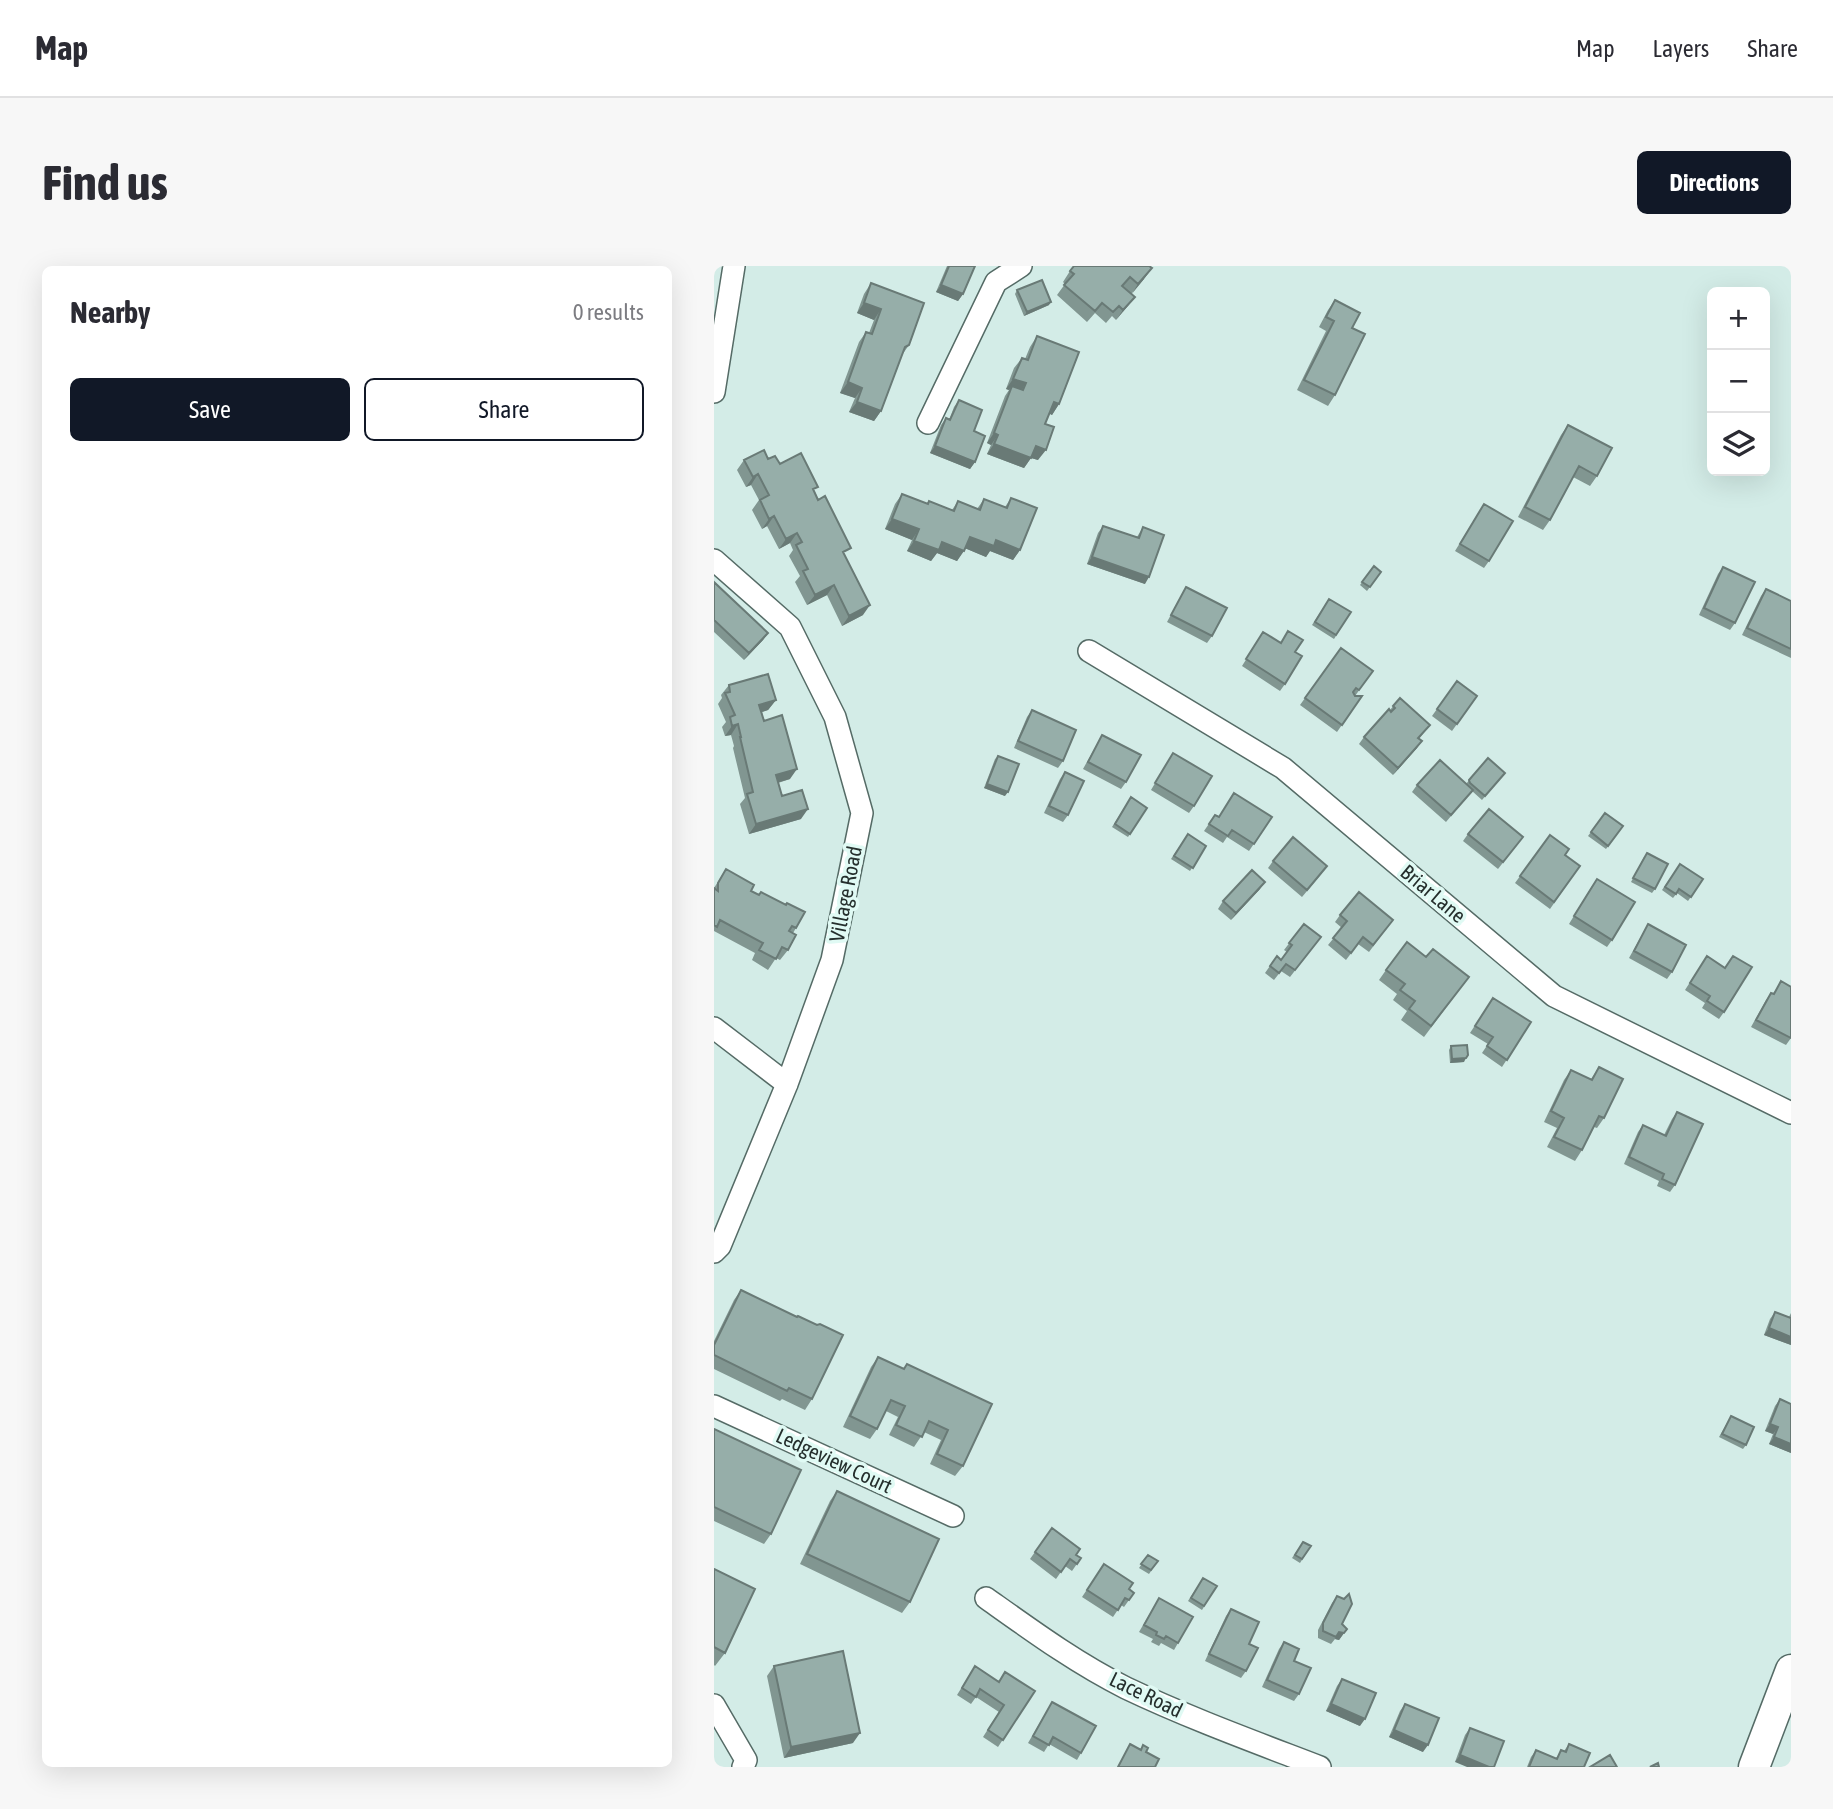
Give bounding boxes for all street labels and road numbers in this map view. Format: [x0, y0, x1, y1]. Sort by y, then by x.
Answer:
street label: Village Road [824, 844, 866, 944]
street label: Briar Lane [1396, 859, 1471, 927]
street label: Ledgeview Court [773, 1423, 896, 1497]
street label: Lace Road [1106, 1666, 1187, 1722]

